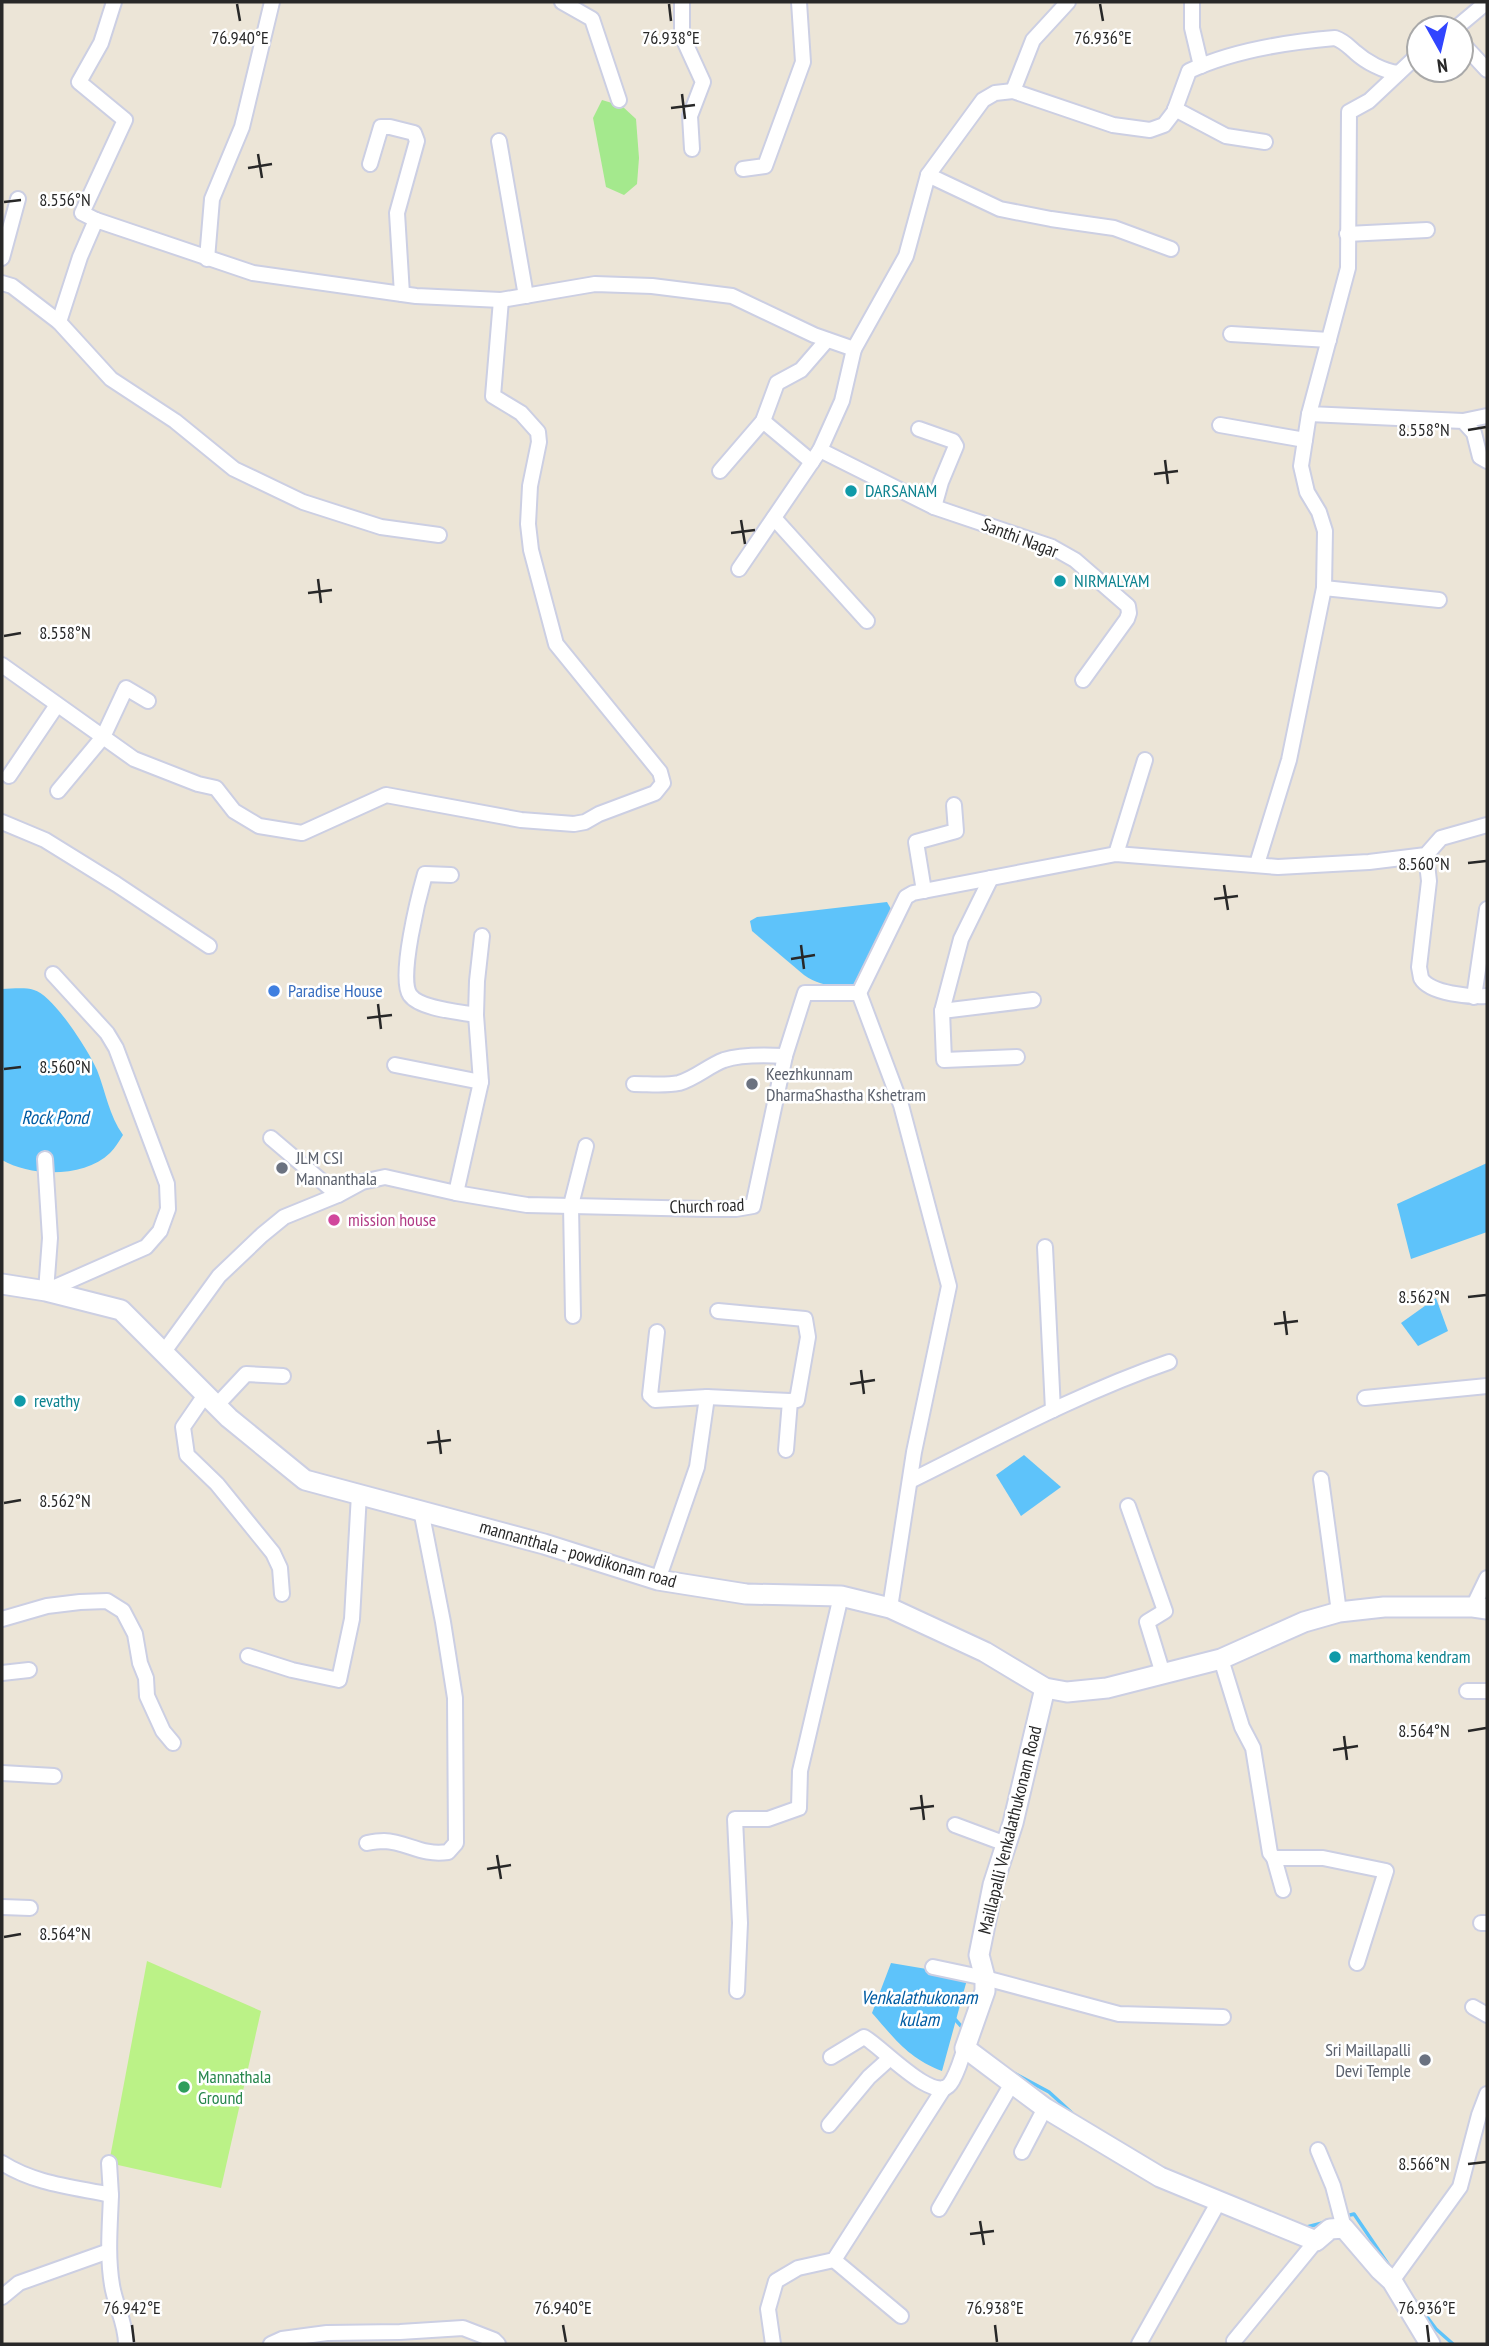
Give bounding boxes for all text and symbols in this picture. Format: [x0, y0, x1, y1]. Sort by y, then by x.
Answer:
north arrow [1405, 14, 1475, 84]
text: 76.940°E [211, 26, 269, 49]
text: 76.938°E [642, 26, 700, 49]
text: 76.936°E [1074, 26, 1132, 49]
text: N [1436, 53, 1449, 78]
text: 8.556°N [39, 188, 91, 211]
text: 8.558°N [1398, 418, 1450, 441]
place label: DARSANAM [865, 479, 937, 502]
marker: DARSANAM [843, 483, 859, 499]
street label: Santhi Nagar [979, 512, 1062, 563]
place label: NIRMALYAM [1074, 569, 1150, 592]
marker: NIRMALYAM [1052, 573, 1068, 589]
text: 8.558°N [39, 621, 91, 644]
text: 8.560°N [1398, 852, 1450, 875]
place label: Paradise House [288, 979, 383, 1002]
marker: Paradise House [266, 983, 282, 999]
text: 8.560°N [39, 1055, 91, 1078]
place label: Keezhkunnam DharmaShastha Kshetram [766, 1062, 926, 1106]
marker: Keezhkunnam DharmaShastha Kshetram [744, 1076, 760, 1092]
water label: Rock Pond [21, 1105, 91, 1129]
place label: JLM CSI Mannanthala [295, 1146, 377, 1190]
marker: JLM CSI Mannanthala [274, 1160, 290, 1176]
street label: Church road [669, 1193, 745, 1218]
place label: mission house [348, 1208, 436, 1231]
marker: mission house [326, 1212, 342, 1228]
text: 8.562°N [1398, 1285, 1450, 1308]
place label: revathy [34, 1389, 80, 1412]
marker: revathy [12, 1393, 28, 1409]
text: 8.562°N [39, 1489, 91, 1512]
street label: mannanthala - powdikonam road [477, 1514, 679, 1593]
place label: marthoma kendram [1349, 1645, 1470, 1668]
marker: marthoma kendram [1327, 1649, 1343, 1665]
text: 8.564°N [1398, 1719, 1450, 1742]
street label: Maillapalli Venkalathukonam Road [972, 1723, 1047, 1936]
text: 8.564°N [39, 1922, 91, 1945]
water label: Venkalathukonam kulam [861, 1985, 979, 2031]
place label: Sri Maillapalli Devi Temple [1325, 2038, 1411, 2082]
marker: Sri Maillapalli Devi Temple [1417, 2052, 1433, 2068]
place label: Mannathala Ground [198, 2065, 271, 2109]
marker: Mannathala Ground [176, 2079, 192, 2095]
text: 8.566°N [1398, 2152, 1450, 2175]
text: 76.942°E [103, 2296, 161, 2319]
text: 76.940°E [534, 2296, 592, 2319]
text: 76.938°E [966, 2296, 1024, 2319]
text: 76.936°E [1398, 2296, 1456, 2319]

